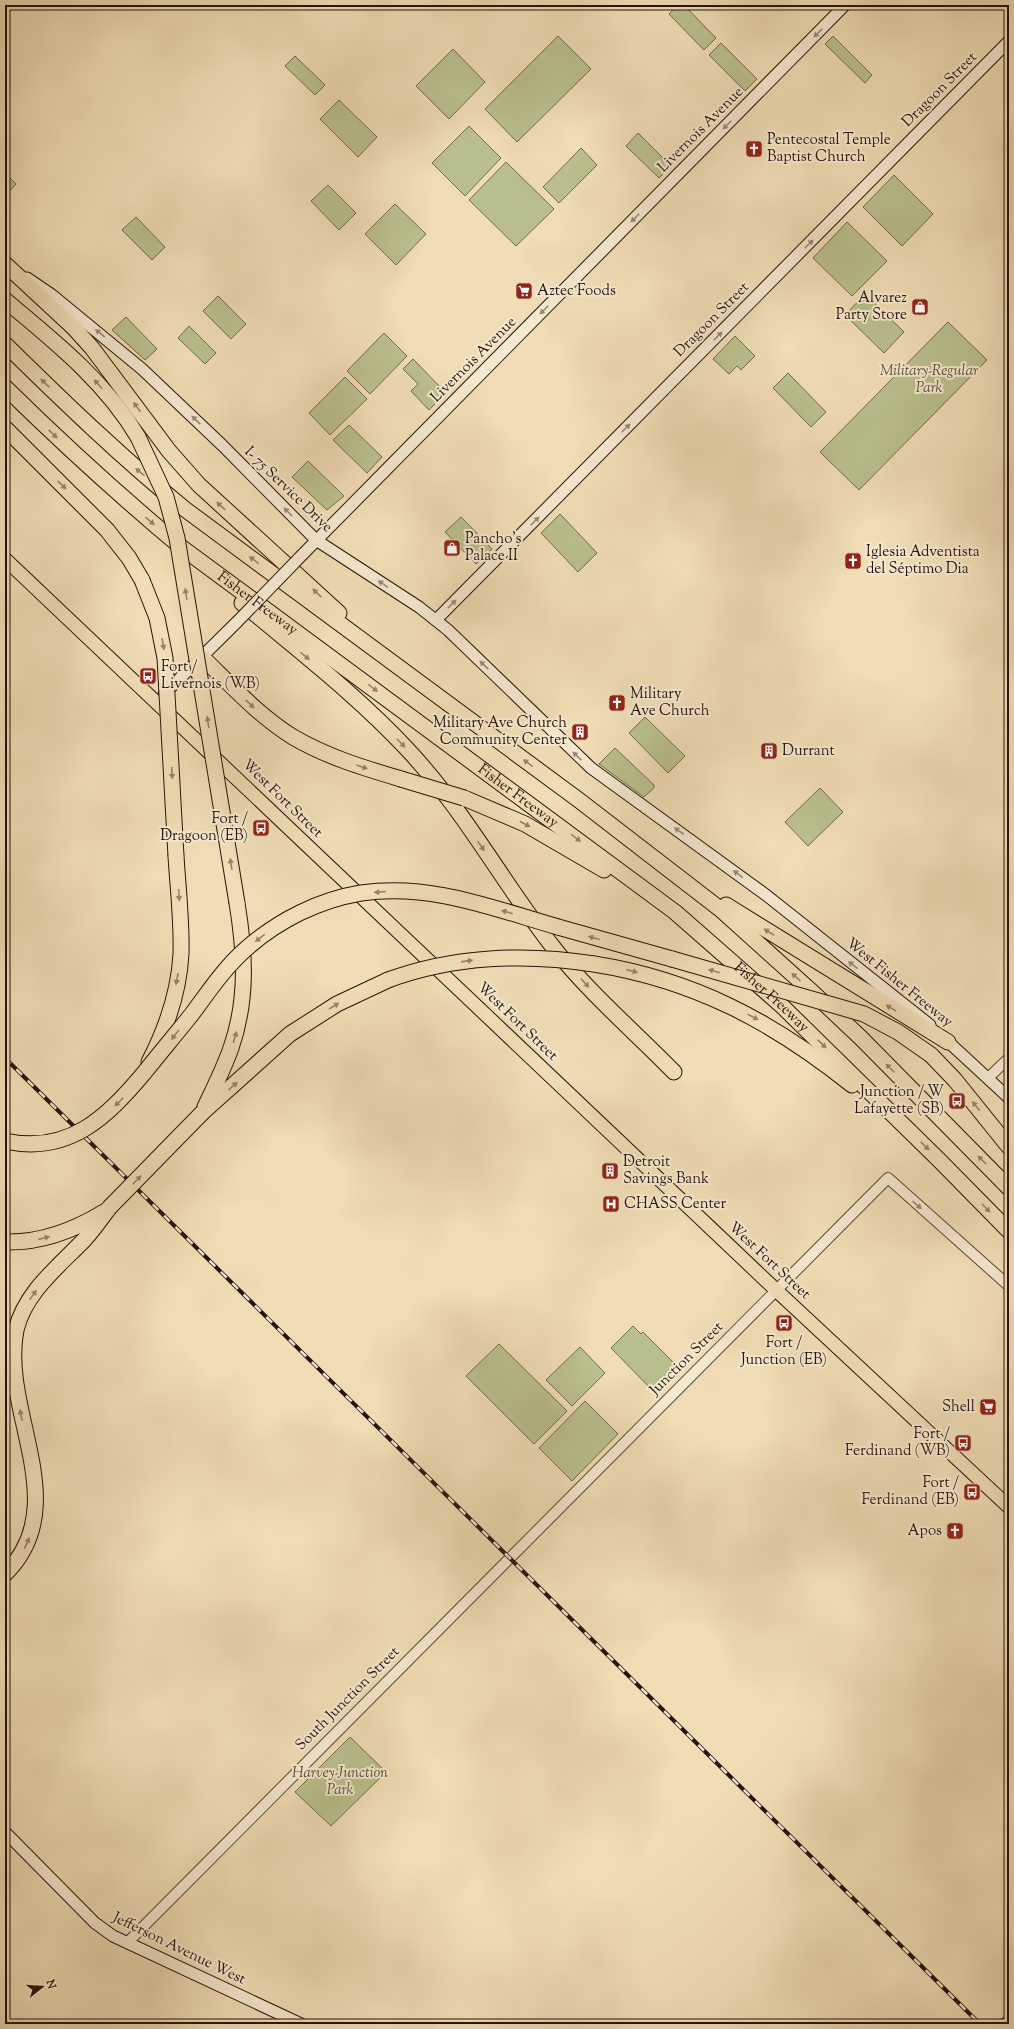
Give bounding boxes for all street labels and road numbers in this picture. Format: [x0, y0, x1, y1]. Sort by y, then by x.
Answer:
street label: Dragoon Street [898, 48, 982, 132]
street label: Livernois Avenue [653, 82, 749, 178]
street label: Dragoon Street [670, 278, 754, 362]
street label: Livernois Avenue [426, 312, 522, 408]
street label: I- 75 Service Drive [239, 442, 337, 538]
street label: Fisher Freeway [213, 567, 303, 641]
street label: West Fort Street [237, 755, 327, 843]
street label: Fisher Freeway [473, 759, 563, 833]
street label: West Fisher Freeway [841, 933, 957, 1033]
street label: Fisher Freeway [729, 958, 814, 1038]
street label: West Fort Street [472, 978, 562, 1066]
street label: West Fort Street [723, 1217, 815, 1305]
street label: Junction Street [645, 1317, 729, 1401]
street label: South Junction Street [291, 1642, 405, 1756]
street label: Jefferson Avenue West [108, 1907, 249, 1990]

